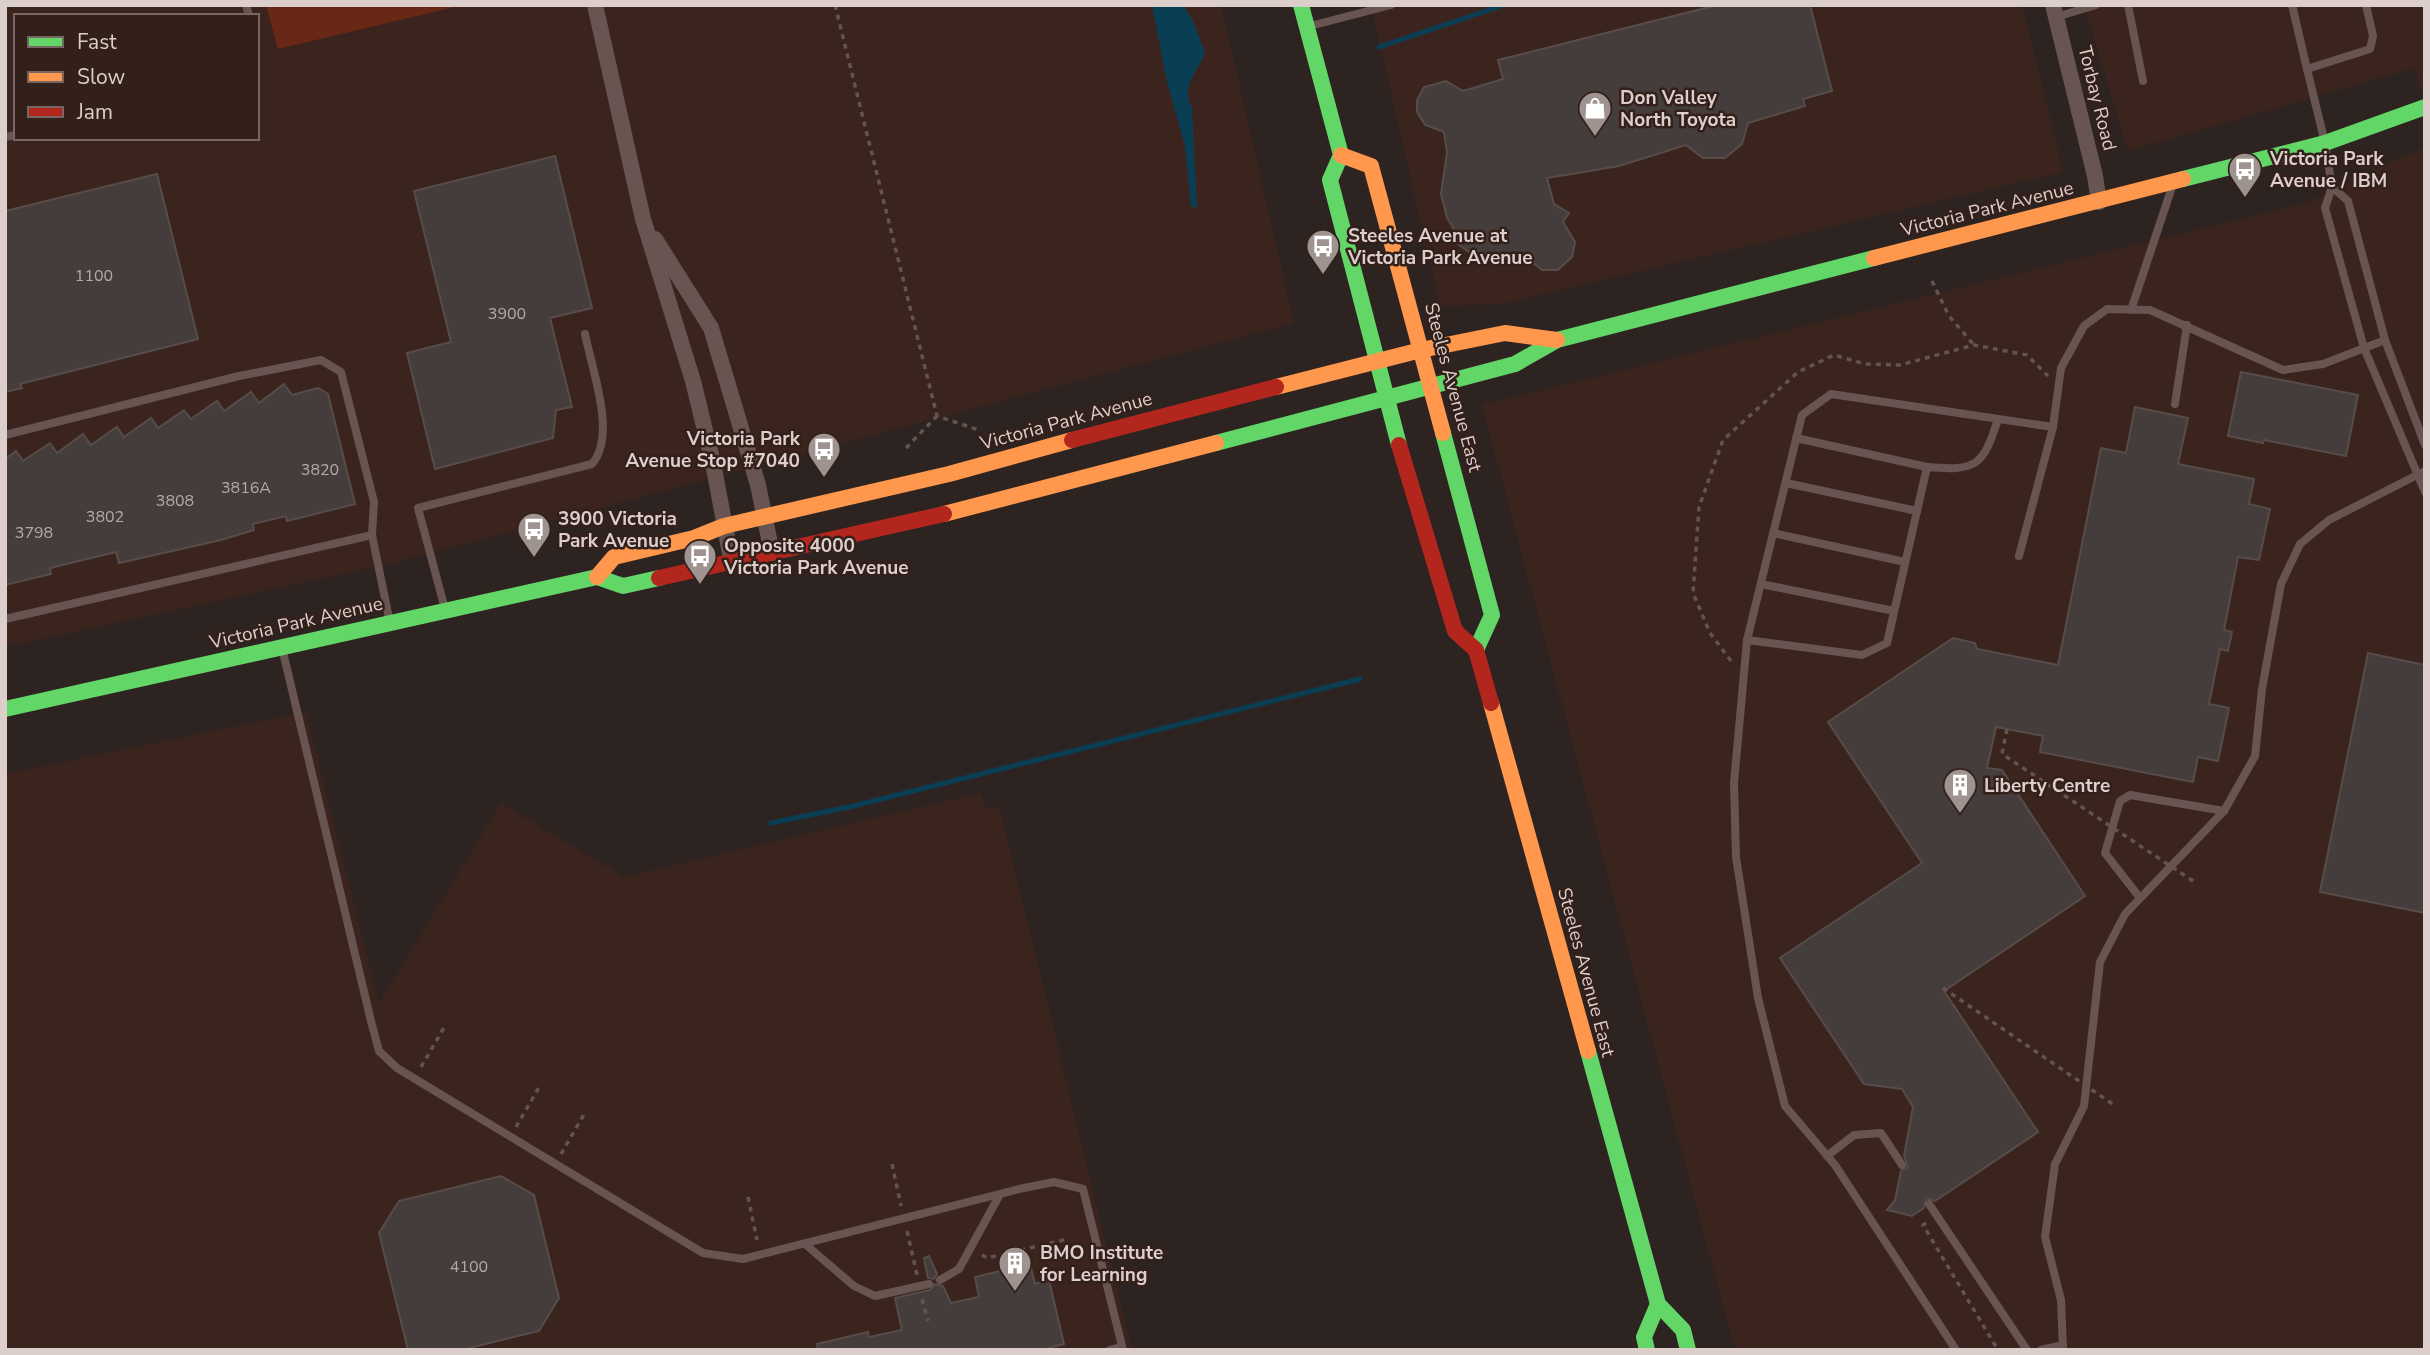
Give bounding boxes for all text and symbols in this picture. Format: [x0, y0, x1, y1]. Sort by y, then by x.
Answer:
legend [14, 14, 259, 140]
text: Fast [77, 28, 117, 56]
street label: Torbay Road [2071, 43, 2123, 153]
text: Slow [77, 63, 126, 91]
place label: Don Valley North Toyota [1620, 85, 1736, 133]
shop icon: Don Valley North Toyota [1576, 89, 1614, 138]
text: Jam [76, 98, 113, 126]
place label: Victoria Park Avenue / IBM [2269, 146, 2387, 194]
bus stop icon: Victoria Park Avenue / IBM [2226, 150, 2264, 199]
street label: Victoria Park Avenue [1897, 175, 2076, 243]
place label: Steeles Avenue at Victoria Park Avenue [1347, 223, 1533, 271]
bus stop icon: Steeles Avenue at Victoria Park Avenue [1304, 227, 1342, 276]
house number: 1100 [75, 265, 113, 287]
street label: Steeles Avenue East [1418, 300, 1488, 475]
house number: 3900 [488, 303, 526, 325]
street label: Victoria Park Avenue [976, 385, 1155, 457]
place label: Victoria Park Avenue Stop #7040 [625, 426, 801, 474]
bus stop icon: Victoria Park Avenue Stop #7040 [805, 430, 843, 479]
house number: 3820 [301, 459, 339, 481]
house number: 3816A [221, 477, 271, 499]
house number: 3808 [156, 490, 194, 512]
house number: 3802 [86, 506, 124, 528]
place label: 3900 Victoria Park Avenue [558, 506, 677, 554]
bus stop icon: 3900 Victoria Park Avenue [515, 510, 553, 559]
house number: 3798 [15, 522, 53, 544]
place label: Opposite 4000 Victoria Park Avenue [723, 533, 909, 581]
bus stop icon: Opposite 4000 Victoria Park Avenue [681, 537, 719, 586]
street label: Victoria Park Avenue [206, 590, 385, 656]
building icon: Liberty Centre [1941, 766, 1979, 815]
place label: Liberty Centre [1984, 773, 2110, 799]
street label: Steeles Avenue East [1551, 885, 1621, 1060]
place label: BMO Institute for Learning [1040, 1240, 1163, 1288]
building icon: BMO Institute for Learning [996, 1244, 1034, 1293]
house number: 4100 [450, 1256, 488, 1278]

